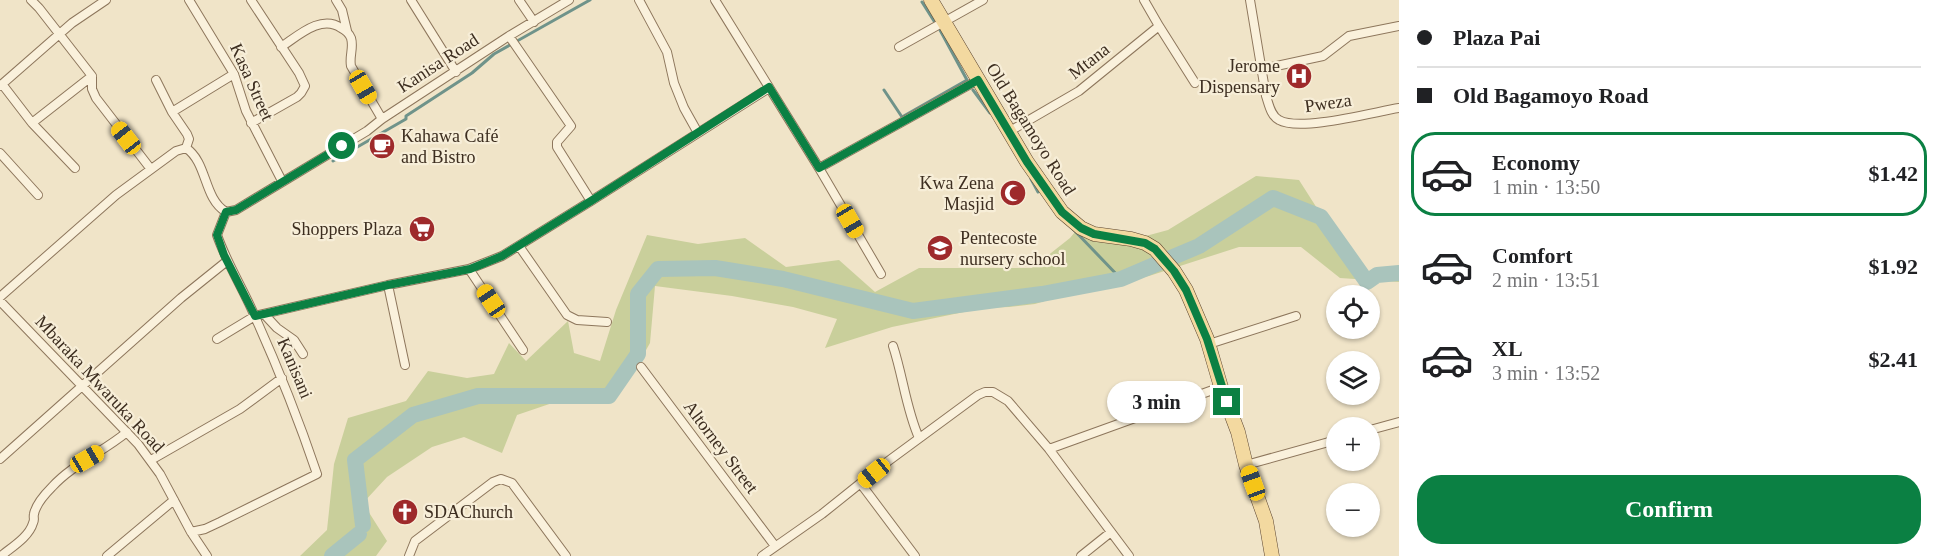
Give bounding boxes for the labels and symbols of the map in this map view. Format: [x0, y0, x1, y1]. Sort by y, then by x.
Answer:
street label: Kanisa Road [394, 29, 482, 97]
street label: Mtana [1065, 39, 1113, 83]
street label: Kasa Street [226, 40, 278, 124]
place label: Jerome Dispensary [1199, 56, 1280, 97]
street label: Old Bagamoyo Road [982, 59, 1080, 199]
hospital icon: Jerome Dispensary [1284, 61, 1314, 91]
car [346, 67, 380, 107]
street label: Pweza [1303, 90, 1353, 116]
car [108, 118, 144, 158]
place label: Kahawa Café and Bistro [401, 126, 498, 167]
cafe icon: Kahawa Café and Bistro [367, 131, 397, 161]
route start [328, 132, 355, 159]
place label: Kwa Zena Masjid [920, 173, 994, 214]
mosque icon: Kwa Zena Masjid [998, 178, 1028, 208]
car [833, 201, 867, 241]
supermarket icon: Shoppers Plaza [407, 214, 437, 244]
place label: Shoppers Plaza [292, 219, 402, 239]
place label: Pentecoste nursery school [960, 228, 1065, 269]
school or university icon: Pentecoste nursery school [925, 233, 955, 263]
car [473, 281, 509, 321]
street label: Mbaraka Mwaruka Road [31, 311, 169, 457]
street label: Kanisani [273, 335, 317, 401]
callout: 3 min [1107, 381, 1206, 423]
route end [1213, 388, 1240, 415]
street label: Altorney Street [680, 397, 762, 497]
car [67, 442, 107, 476]
car [854, 455, 894, 491]
car [1238, 463, 1268, 503]
church icon: SDAChurch [390, 497, 420, 527]
place label: SDAChurch [424, 502, 513, 522]

